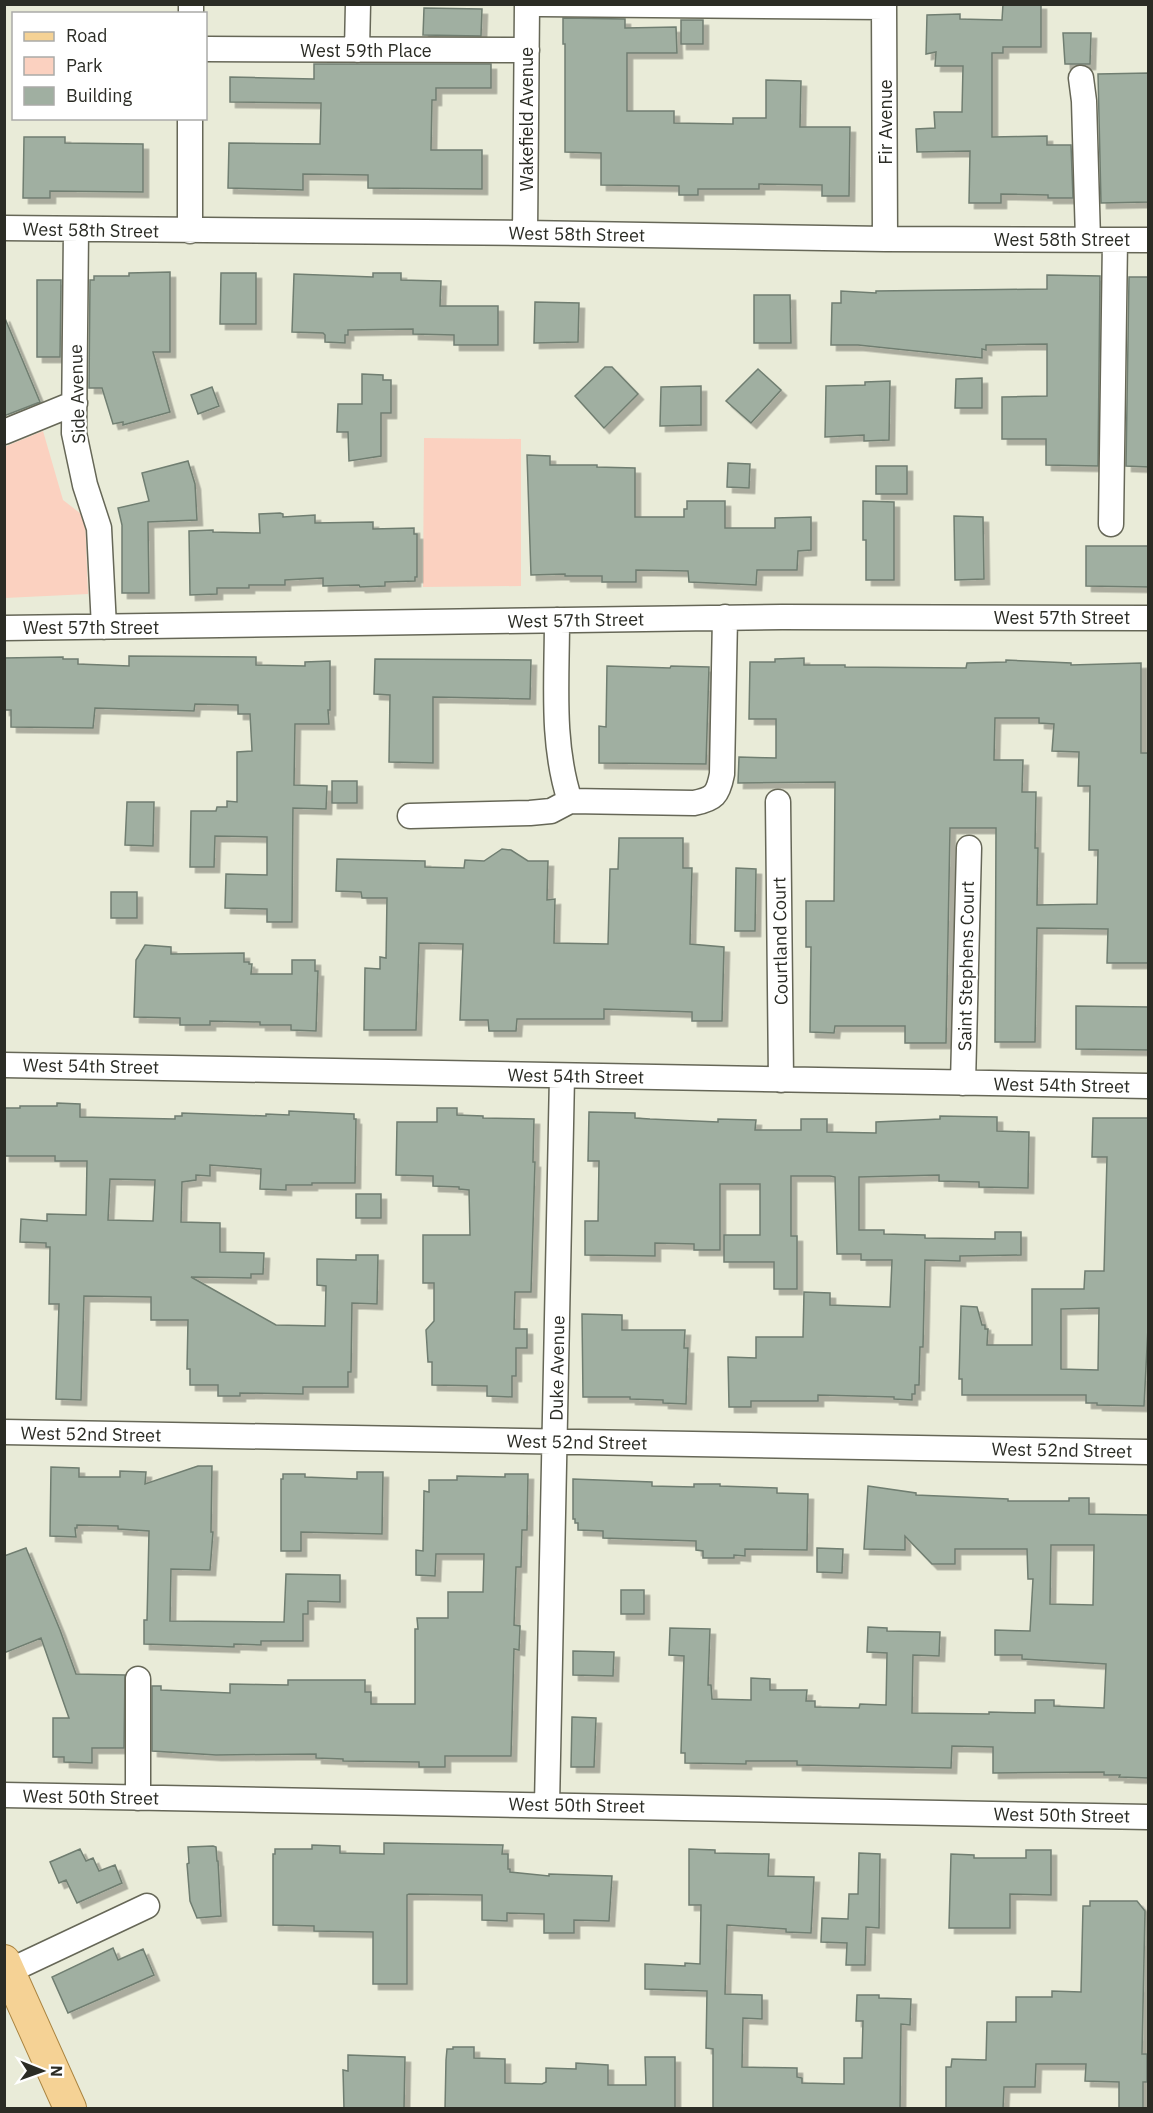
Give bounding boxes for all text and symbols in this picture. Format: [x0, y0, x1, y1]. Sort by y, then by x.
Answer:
legend [12, 12, 207, 120]
text: Road [66, 24, 107, 47]
street label: West 59th Place [300, 39, 432, 62]
street label: Wakefield Avenue [515, 47, 538, 191]
text: Park [66, 54, 103, 77]
street label: Fir Avenue [874, 79, 897, 165]
text: Building [66, 84, 133, 107]
street label: West 58th Street [22, 217, 160, 243]
street label: West 58th Street [508, 221, 646, 247]
street label: West 58th Street [994, 228, 1130, 251]
street label: Side Avenue [64, 344, 90, 444]
street label: West 57th Street [994, 606, 1130, 629]
street label: West 57th Street [507, 607, 645, 633]
street label: West 57th Street [23, 616, 159, 639]
street label: Courtland Court [767, 877, 793, 1005]
street label: Saint Stephens Court [953, 881, 979, 1051]
street label: West 54th Street [22, 1053, 160, 1079]
street label: West 54th Street [507, 1063, 645, 1089]
street label: West 54th Street [993, 1072, 1131, 1098]
street label: Duke Avenue [545, 1315, 569, 1421]
street label: West 52nd Street [20, 1421, 162, 1447]
street label: West 52nd Street [506, 1429, 648, 1455]
street label: West 52nd Street [991, 1437, 1133, 1463]
street label: West 50th Street [22, 1784, 160, 1810]
street label: West 50th Street [508, 1792, 646, 1818]
street label: West 50th Street [993, 1802, 1131, 1828]
north arrow [12, 2041, 72, 2101]
text: N [47, 2065, 67, 2077]

